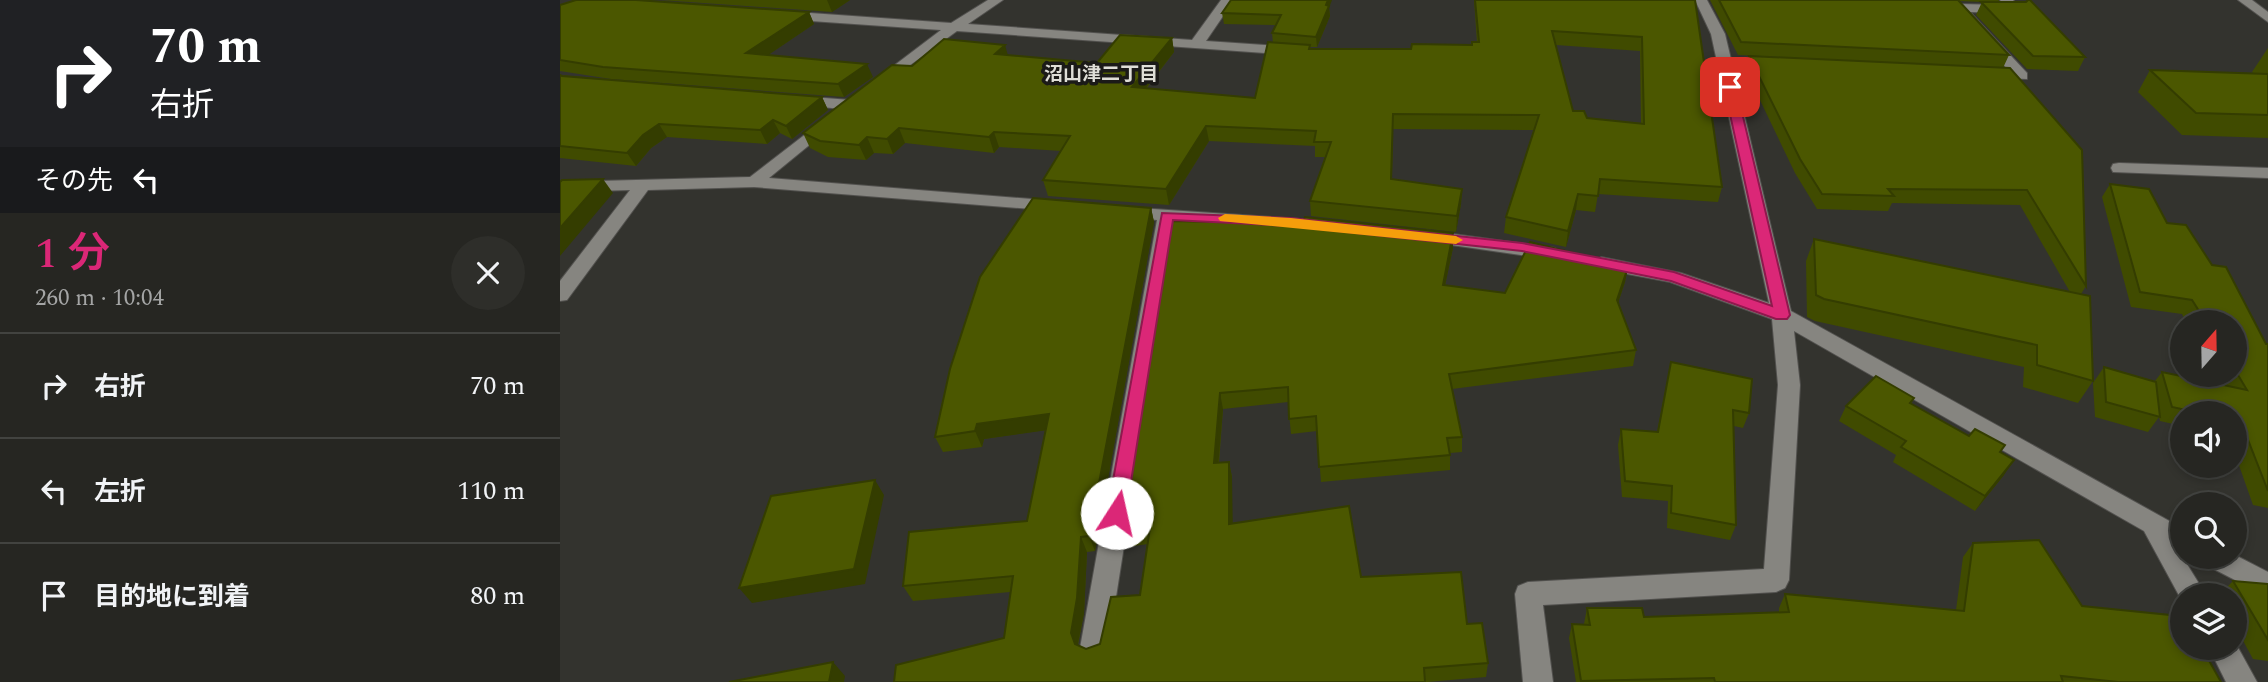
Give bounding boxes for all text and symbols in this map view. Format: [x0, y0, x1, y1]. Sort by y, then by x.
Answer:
text: 70 m [150, 10, 261, 85]
icon: right [35, 28, 126, 119]
pin [1700, 57, 1760, 117]
district label: 沼山津二丁目 [1044, 60, 1158, 89]
icon: arrive [1711, 68, 1749, 106]
text: 右折 [150, 81, 214, 130]
text: その先 [35, 161, 113, 201]
icon: left [127, 161, 165, 199]
text: 1 分 [35, 223, 110, 286]
button: close [451, 236, 525, 310]
text: 260 m · 10:04 [35, 281, 164, 316]
north arrow [2170, 310, 2247, 387]
map controls [2170, 310, 2247, 660]
text: 70 m [470, 366, 525, 406]
icon: right [35, 367, 73, 405]
text: 右折 [94, 367, 146, 407]
button: sound [2170, 401, 2247, 478]
text: 110 m [457, 471, 525, 511]
icon: left [35, 472, 73, 510]
text: 左折 [94, 472, 146, 512]
position arrow [1080, 476, 1154, 550]
button: search [2170, 492, 2247, 569]
text: 80 m [470, 576, 525, 616]
icon: arrive [35, 577, 73, 615]
text: 目的地に到着 [94, 577, 250, 617]
button: layers [2170, 583, 2247, 660]

